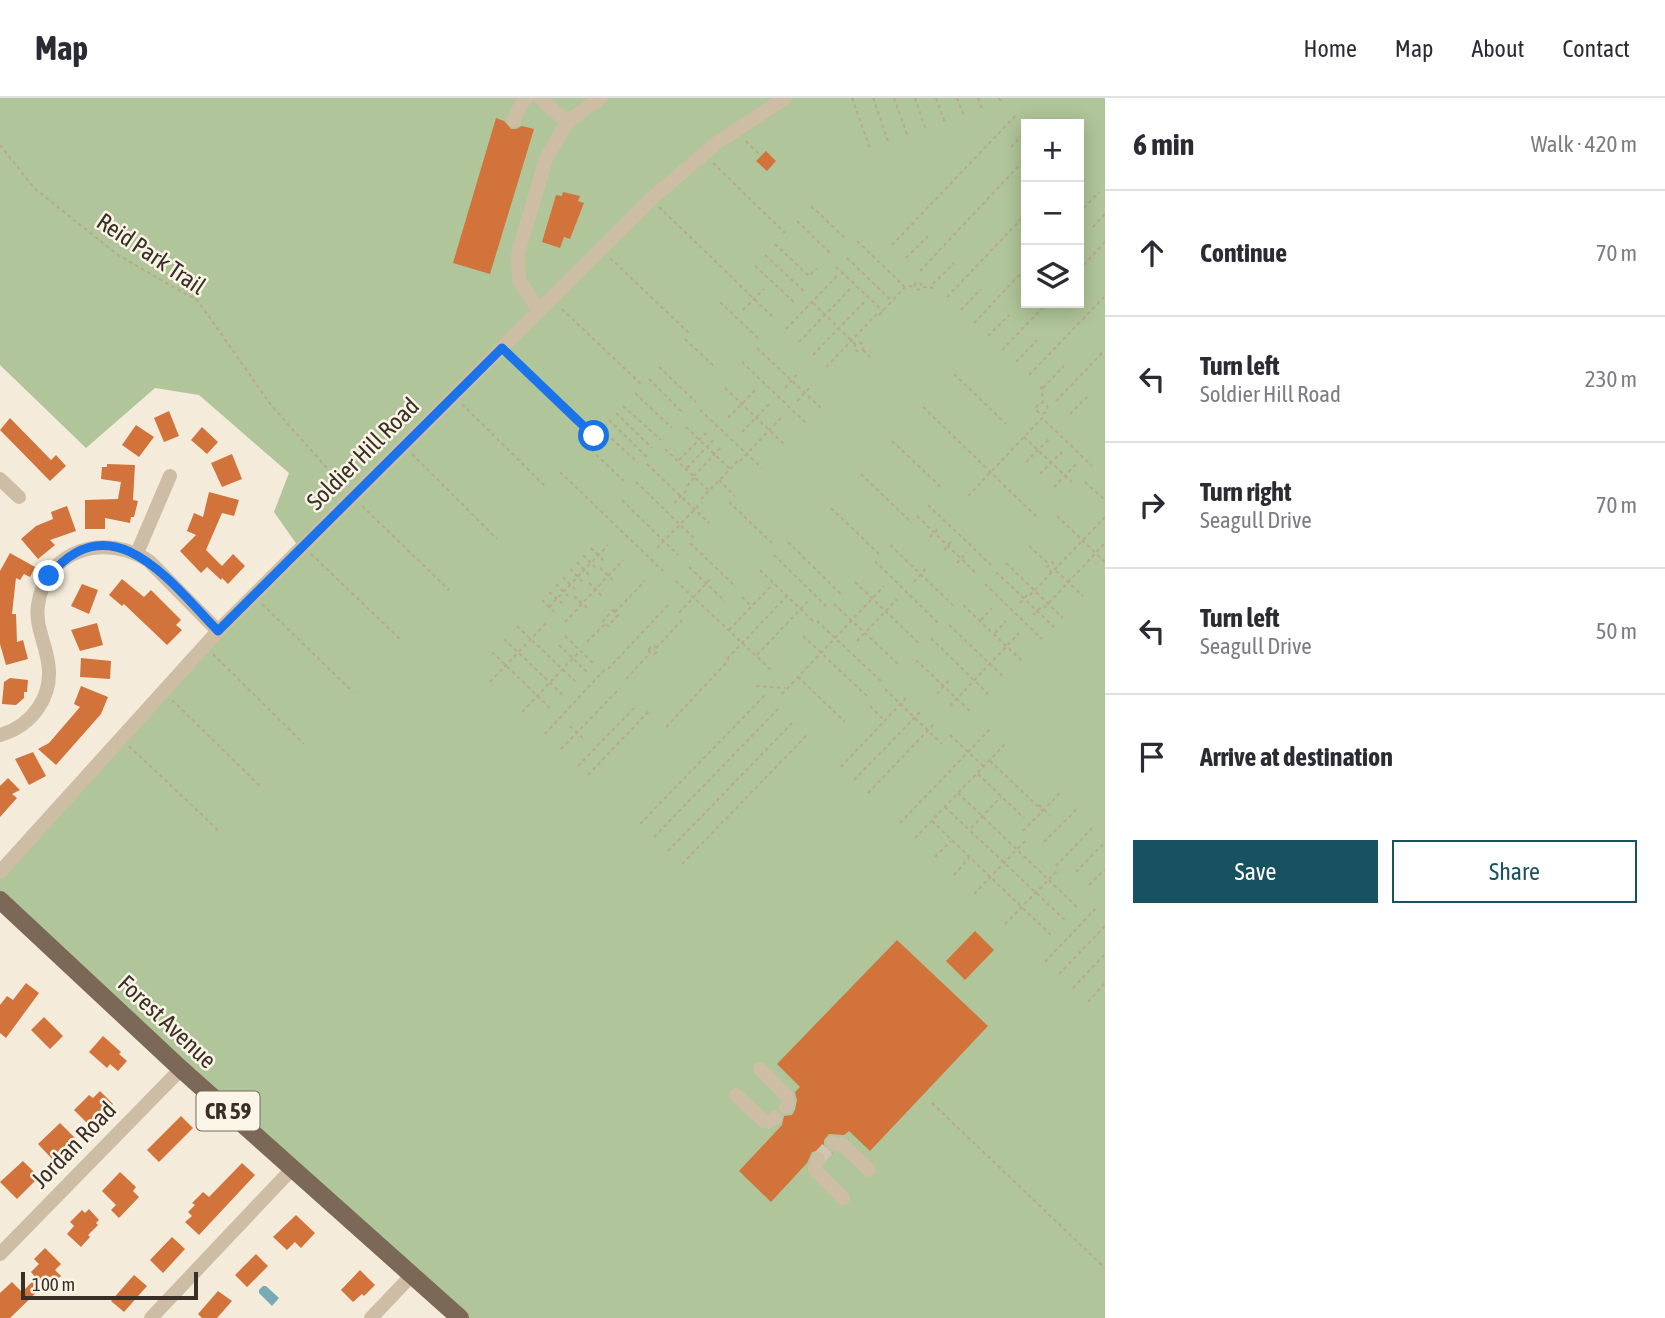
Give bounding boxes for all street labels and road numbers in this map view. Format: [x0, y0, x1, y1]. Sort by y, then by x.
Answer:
street label: Reid Park Trail [92, 207, 211, 300]
street label: Soldier Hill Road [301, 392, 424, 515]
street label: Forest Avenue [113, 970, 222, 1074]
road number: CR 59 [196, 1092, 260, 1130]
street label: Jordan Road [26, 1096, 121, 1193]

